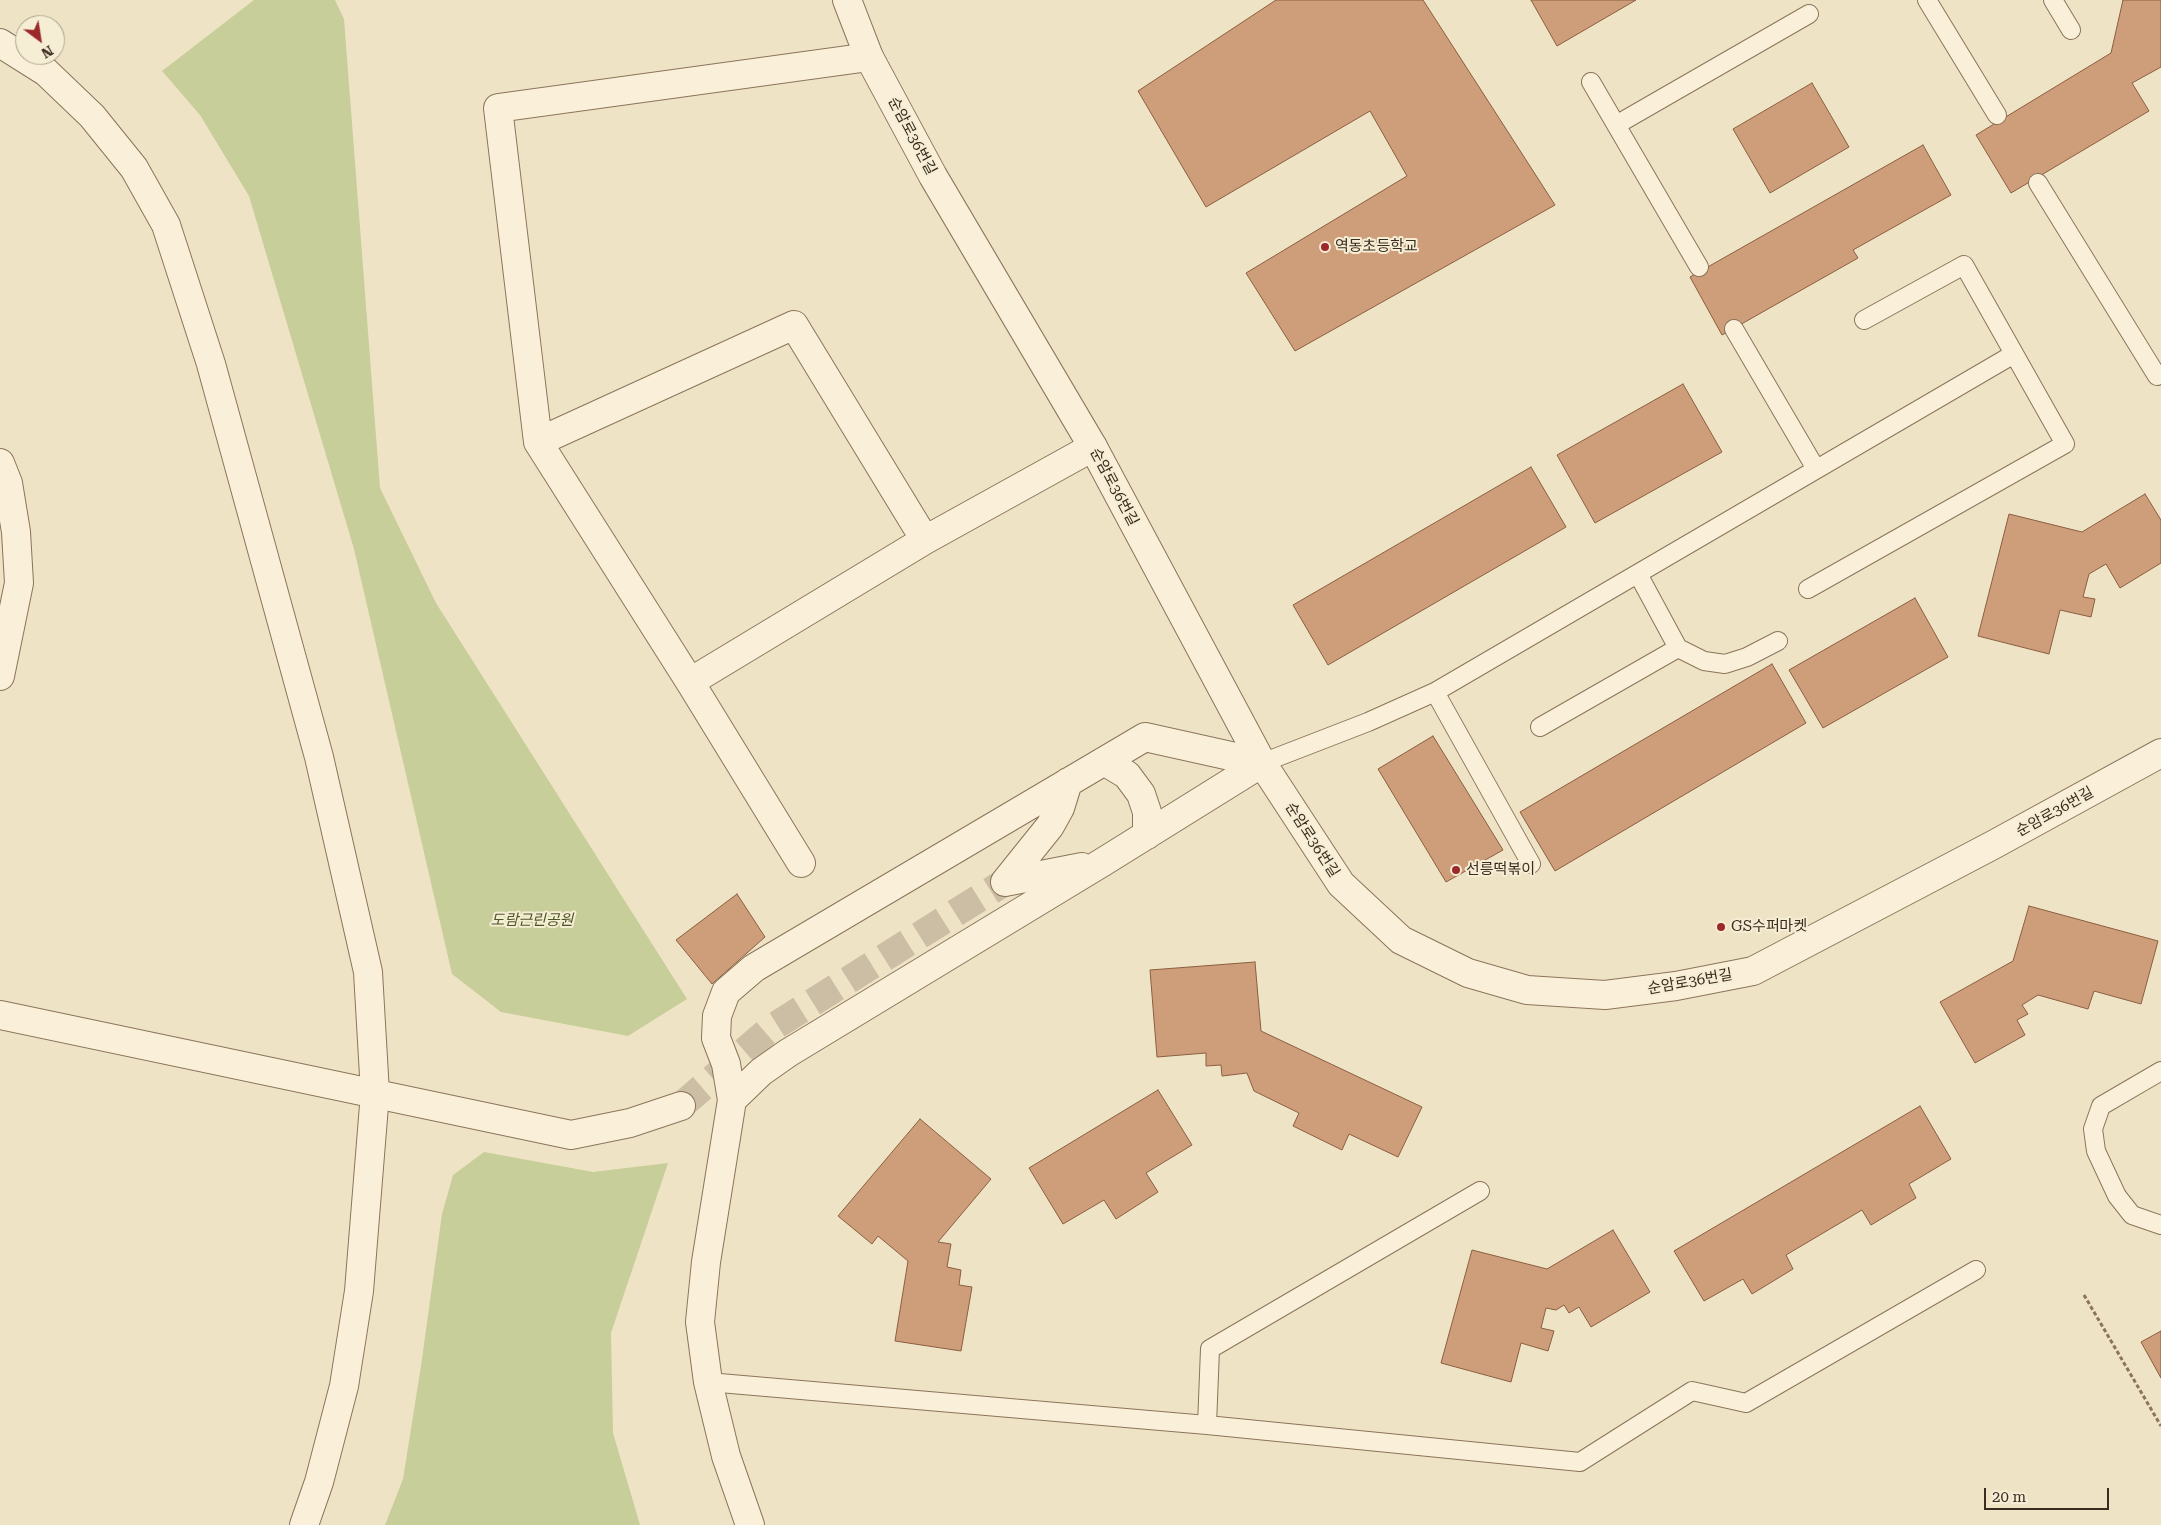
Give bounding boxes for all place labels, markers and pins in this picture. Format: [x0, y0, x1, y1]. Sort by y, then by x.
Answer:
place label: 역동초등학교 [1335, 238, 1418, 256]
marker: 역동초등학교 [1319, 241, 1331, 253]
place label: 선릉떡볶이 [1466, 861, 1535, 879]
marker: 선릉떡볶이 [1450, 864, 1462, 876]
place label: GS수퍼마켓 [1731, 918, 1807, 936]
marker: GS수퍼마켓 [1715, 921, 1727, 933]

